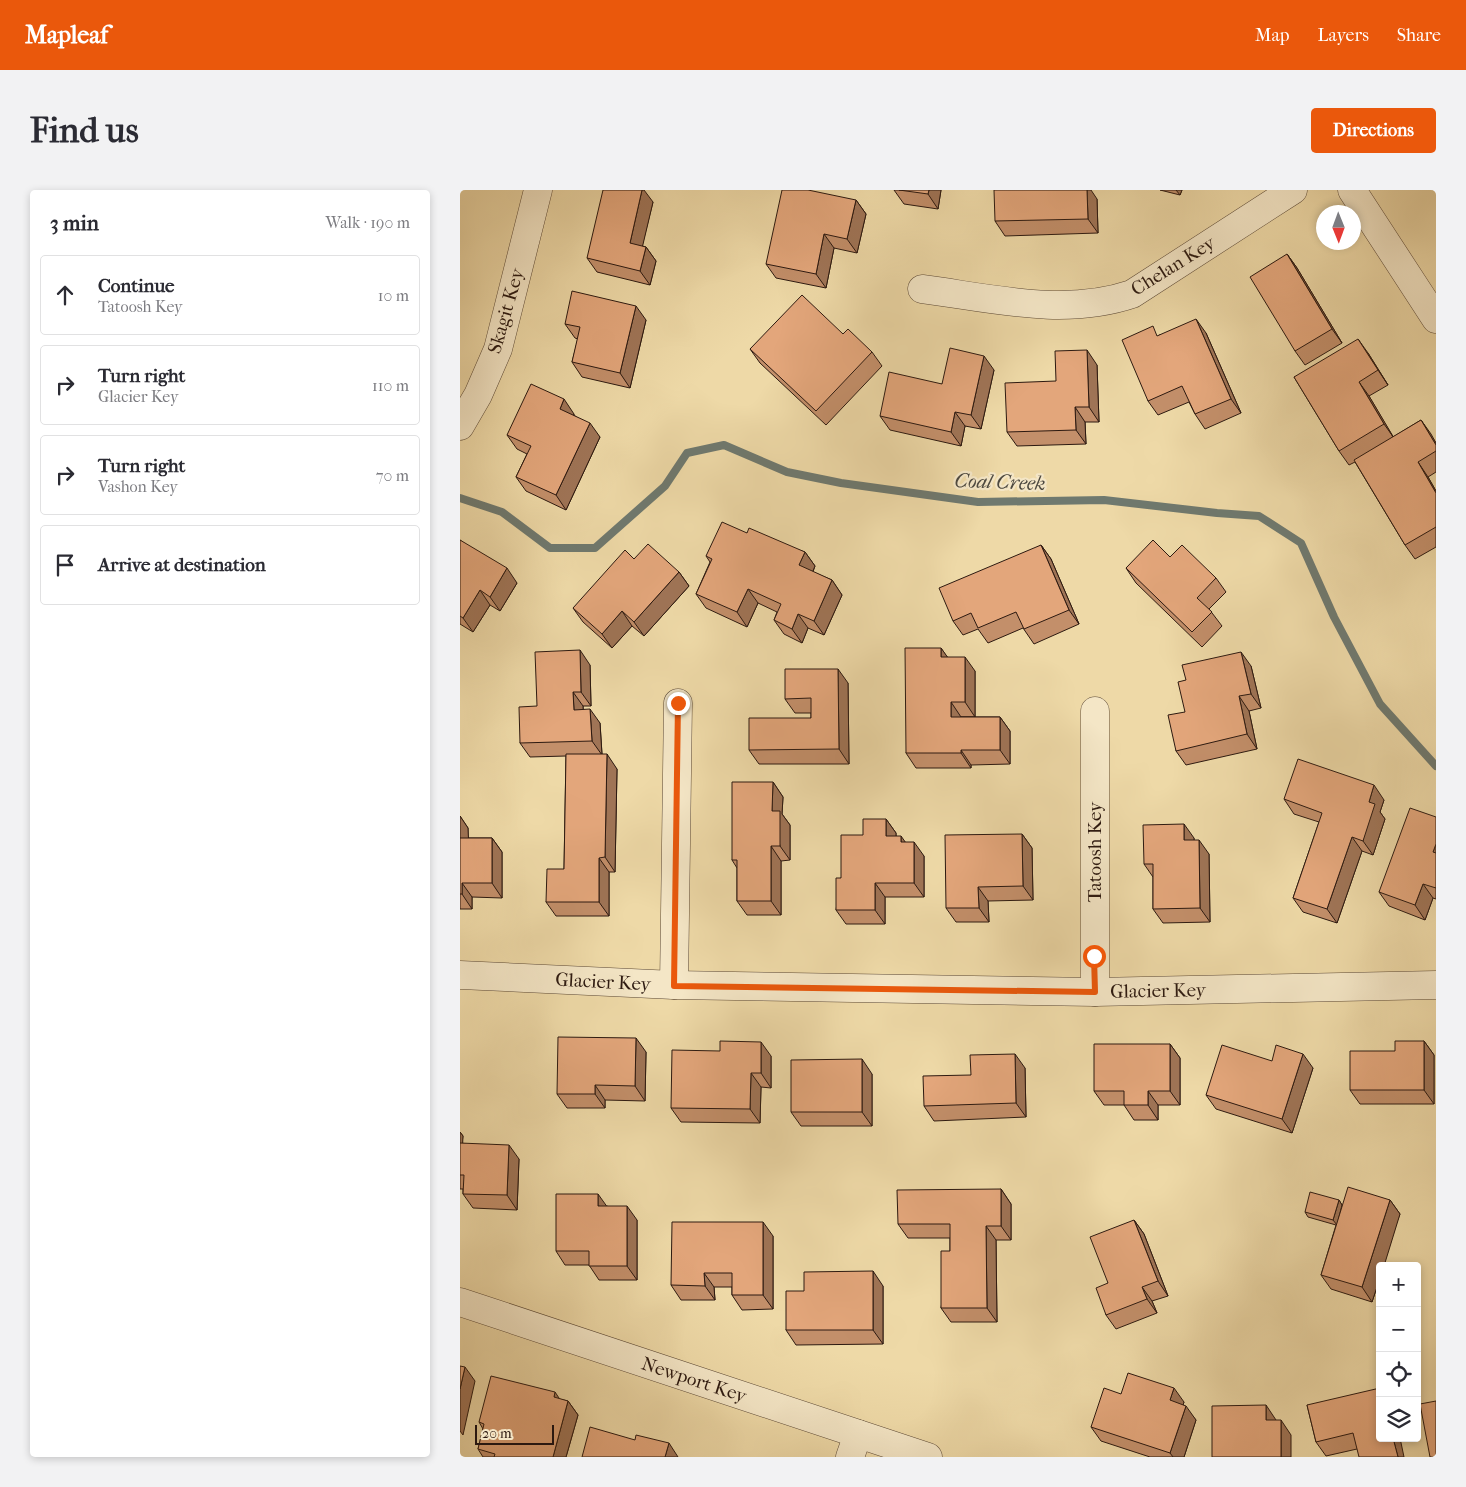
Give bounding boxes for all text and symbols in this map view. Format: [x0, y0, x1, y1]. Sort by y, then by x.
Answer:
text: Mapleaf [25, 21, 108, 49]
text: Map [1255, 25, 1289, 46]
text: Layers [1317, 25, 1369, 46]
text: Share [1397, 25, 1441, 46]
button: Directions [1311, 108, 1436, 153]
text: Find us [30, 110, 139, 151]
north arrow [1316, 205, 1361, 250]
text: 3 min [50, 211, 99, 235]
text: Walk · 190 m [326, 213, 410, 232]
street label: Chelan Key [1127, 231, 1220, 300]
street label: Skagit Key [483, 265, 529, 356]
text: Continue [98, 275, 174, 297]
icon: ahead [51, 281, 79, 309]
text: 10 m [378, 286, 409, 305]
text: Tatoosh Key [98, 297, 183, 316]
text: Turn right [98, 365, 185, 387]
icon: right [51, 371, 79, 399]
text: 110 m [372, 376, 409, 395]
text: Glacier Key [98, 387, 179, 406]
text: Turn right [98, 455, 185, 477]
icon: right [51, 461, 79, 489]
text: 70 m [376, 466, 409, 485]
water label: Coal Creek [954, 469, 1046, 495]
text: Vashon Key [98, 477, 178, 496]
icon: arrive [51, 551, 79, 579]
text: Arrive at destination [98, 554, 266, 576]
route end [667, 692, 690, 715]
street label: Tatoosh Key [1084, 801, 1106, 902]
route start [1083, 945, 1106, 968]
street label: Glacier Key [555, 969, 652, 996]
street label: Glacier Key [1110, 979, 1207, 1003]
map controls [1376, 1262, 1421, 1442]
button: + [1376, 1262, 1421, 1307]
button: − [1376, 1307, 1421, 1352]
button: locate [1376, 1352, 1421, 1397]
street label: Newport Key [639, 1353, 750, 1408]
button: layers [1376, 1397, 1421, 1442]
scale bar [475, 1422, 554, 1445]
text: 20 m [482, 1425, 512, 1442]

